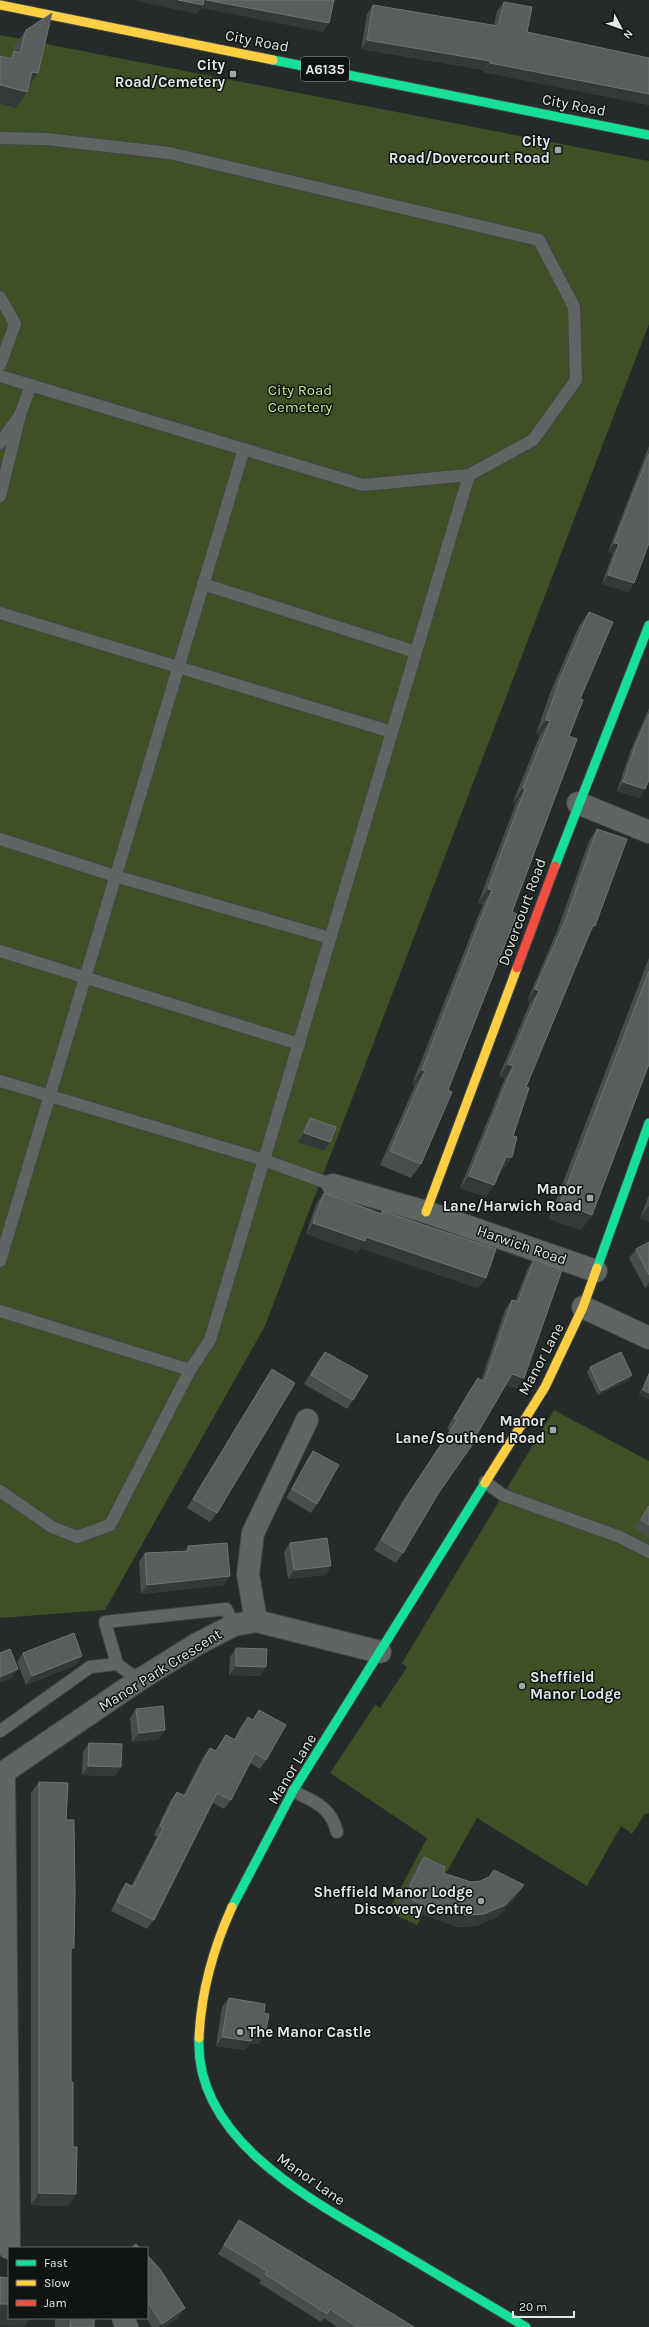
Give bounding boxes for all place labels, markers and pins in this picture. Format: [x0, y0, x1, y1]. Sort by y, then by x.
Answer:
place label: City Road/Cemetery [115, 56, 225, 91]
marker: City Road/Cemetery [228, 69, 238, 79]
place label: City Road/Dovercourt Road [389, 132, 550, 167]
marker: City Road/Dovercourt Road [553, 145, 563, 155]
place label: Manor Lane/Harwich Road [443, 1180, 582, 1215]
marker: Manor Lane/Harwich Road [585, 1193, 595, 1203]
place label: Manor Lane/Southend Road [395, 1412, 545, 1447]
marker: Manor Lane/Southend Road [548, 1425, 558, 1435]
place label: Sheffield Manor Lodge [530, 1668, 621, 1703]
marker: Sheffield Manor Lodge [517, 1681, 527, 1691]
place label: Sheffield Manor Lodge Discovery Centre [313, 1883, 473, 1918]
marker: Sheffield Manor Lodge Discovery Centre [476, 1896, 486, 1906]
place label: The Manor Castle [248, 2023, 371, 2041]
marker: The Manor Castle [235, 2027, 245, 2037]

